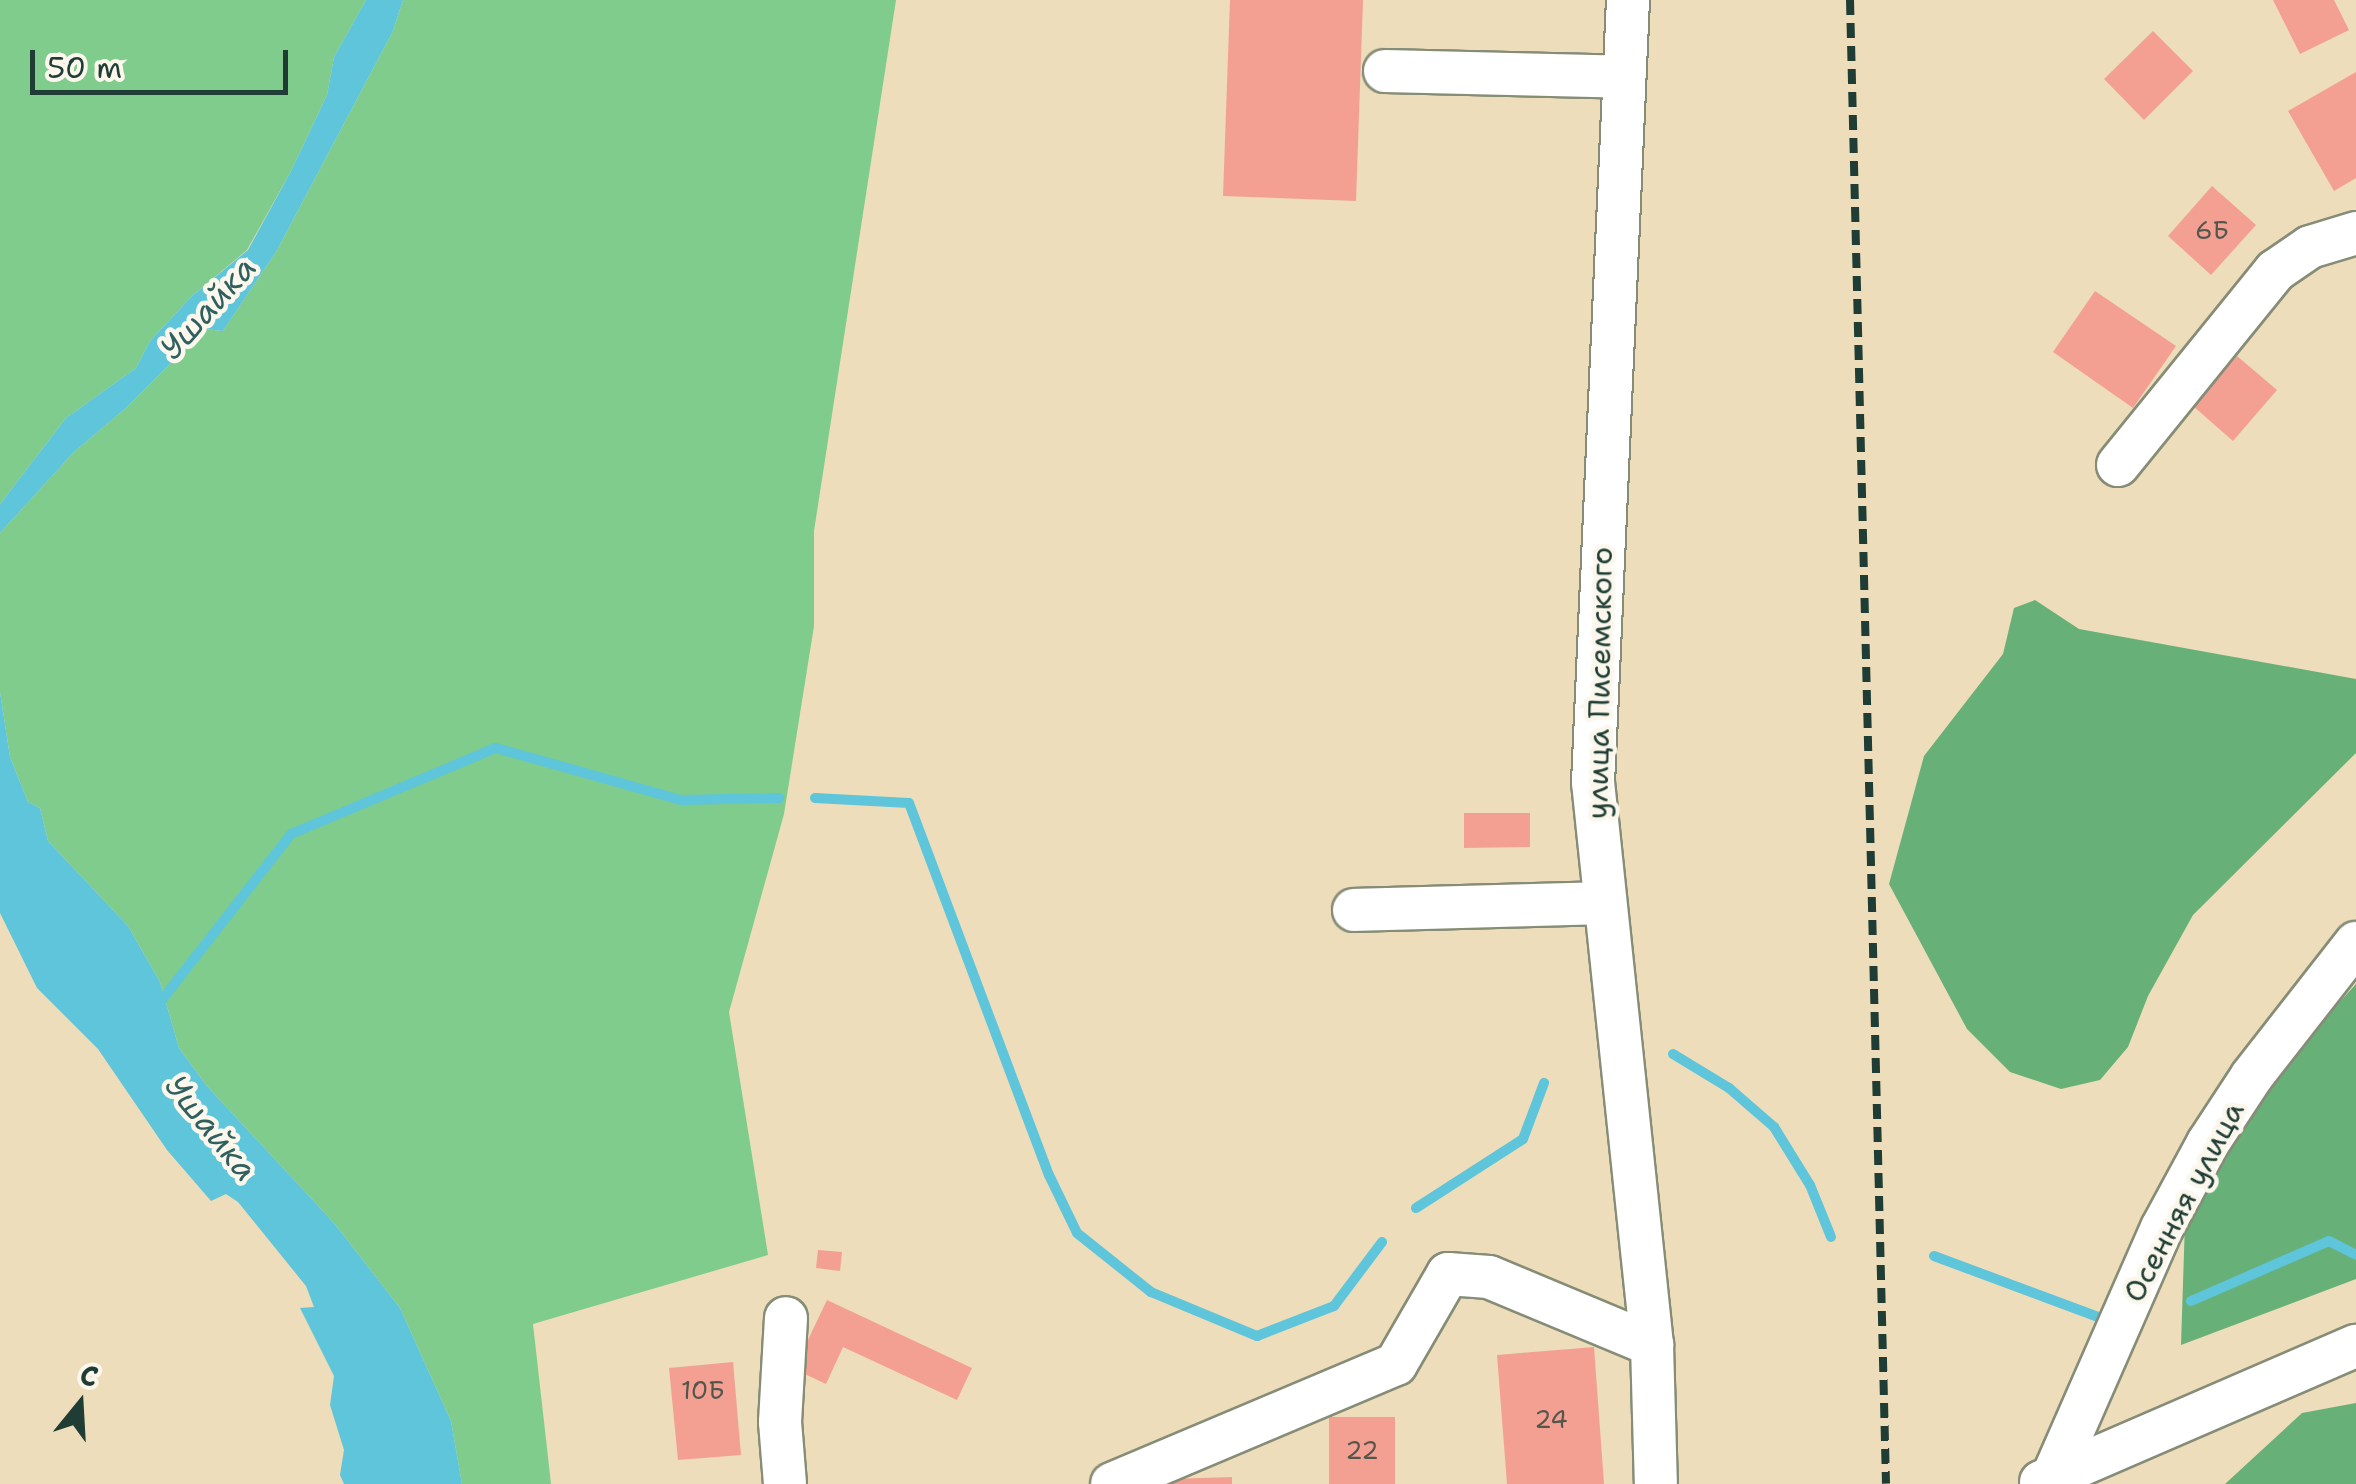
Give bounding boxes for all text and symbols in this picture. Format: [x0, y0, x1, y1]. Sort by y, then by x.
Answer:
scale bar [35, 30, 292, 92]
text: 50 m [47, 47, 122, 88]
house number: 6Б [2195, 215, 2229, 245]
water label: Ушайка [152, 249, 264, 367]
street label: улица Писемского [1580, 546, 1620, 820]
water label: Ушайка [157, 1067, 265, 1189]
street label: Осенняя улица [2116, 1096, 2252, 1308]
north arrow [30, 1354, 130, 1454]
text: С [75, 1355, 103, 1396]
house number: 10Б [681, 1375, 725, 1405]
house number: 24 [1534, 1404, 1568, 1434]
house number: 22 [1345, 1435, 1379, 1465]

